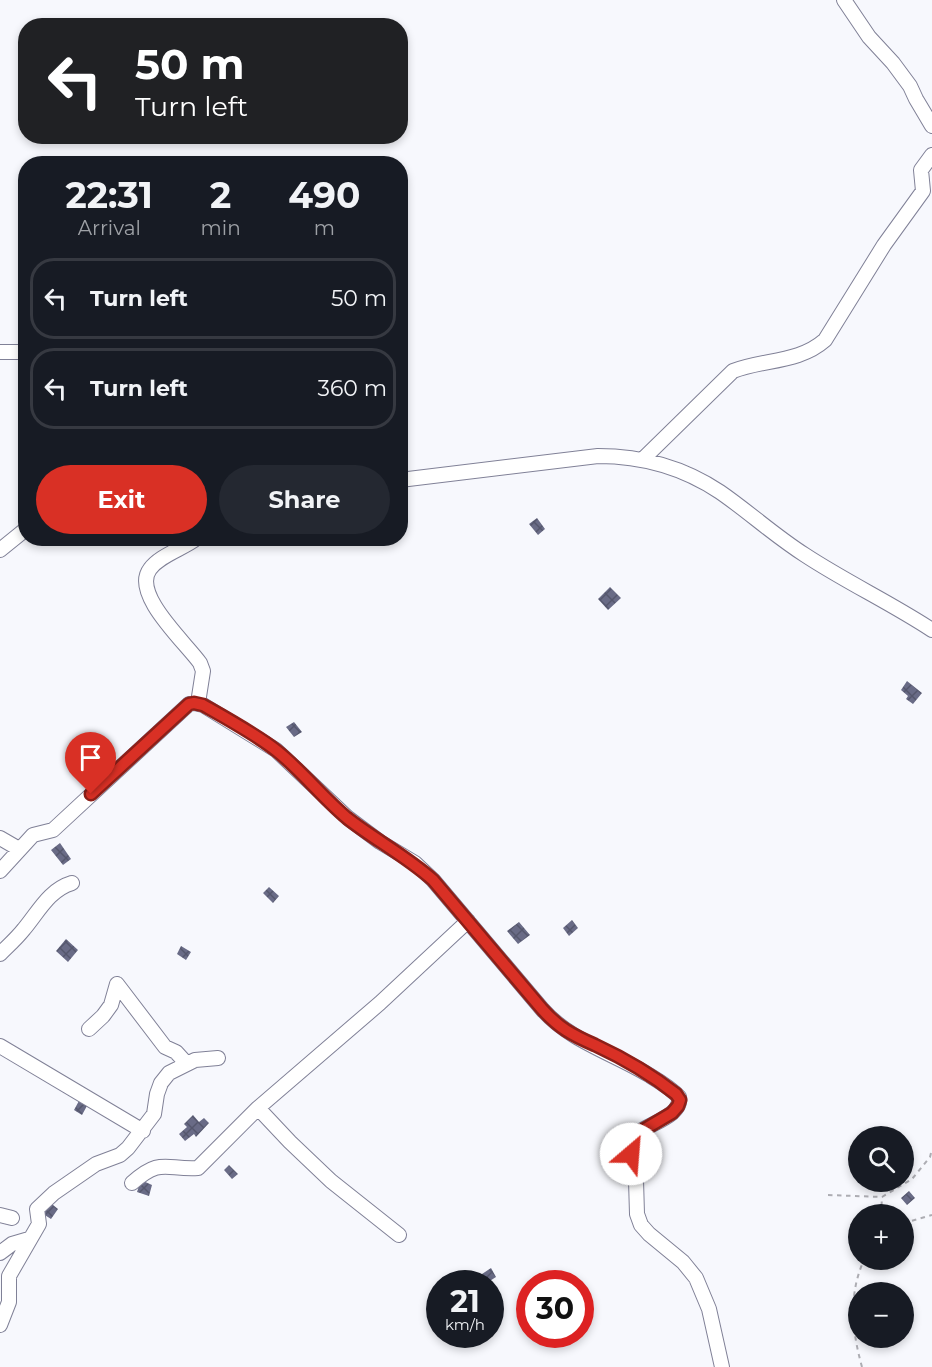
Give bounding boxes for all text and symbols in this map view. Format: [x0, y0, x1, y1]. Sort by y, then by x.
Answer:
text: 50 m [135, 38, 244, 90]
icon: left [36, 42, 114, 120]
text: Turn left [135, 90, 248, 123]
text: 22:31 [66, 173, 153, 217]
text: 2 [210, 173, 231, 217]
text: 490 [288, 173, 360, 217]
text: Arrival [78, 216, 141, 240]
text: min [201, 216, 241, 240]
text: m [314, 216, 335, 240]
icon: left [39, 282, 72, 315]
text: Turn left [90, 285, 188, 312]
text: 50 m [331, 285, 387, 312]
icon: left [39, 372, 72, 405]
text: Turn left [90, 375, 188, 402]
text: 360 m [318, 375, 387, 402]
button: Exit [36, 465, 207, 534]
button: Share [219, 465, 390, 534]
pin [65, 732, 116, 794]
icon: arrive [74, 741, 107, 774]
position arrow [599, 1122, 663, 1186]
map controls [848, 1126, 914, 1348]
button: search [848, 1126, 914, 1192]
button: + [848, 1204, 914, 1270]
speed limit sign: 30 [516, 1270, 594, 1348]
button: − [848, 1282, 914, 1348]
text: 21 [450, 1283, 480, 1320]
text: km/h [445, 1315, 485, 1334]

